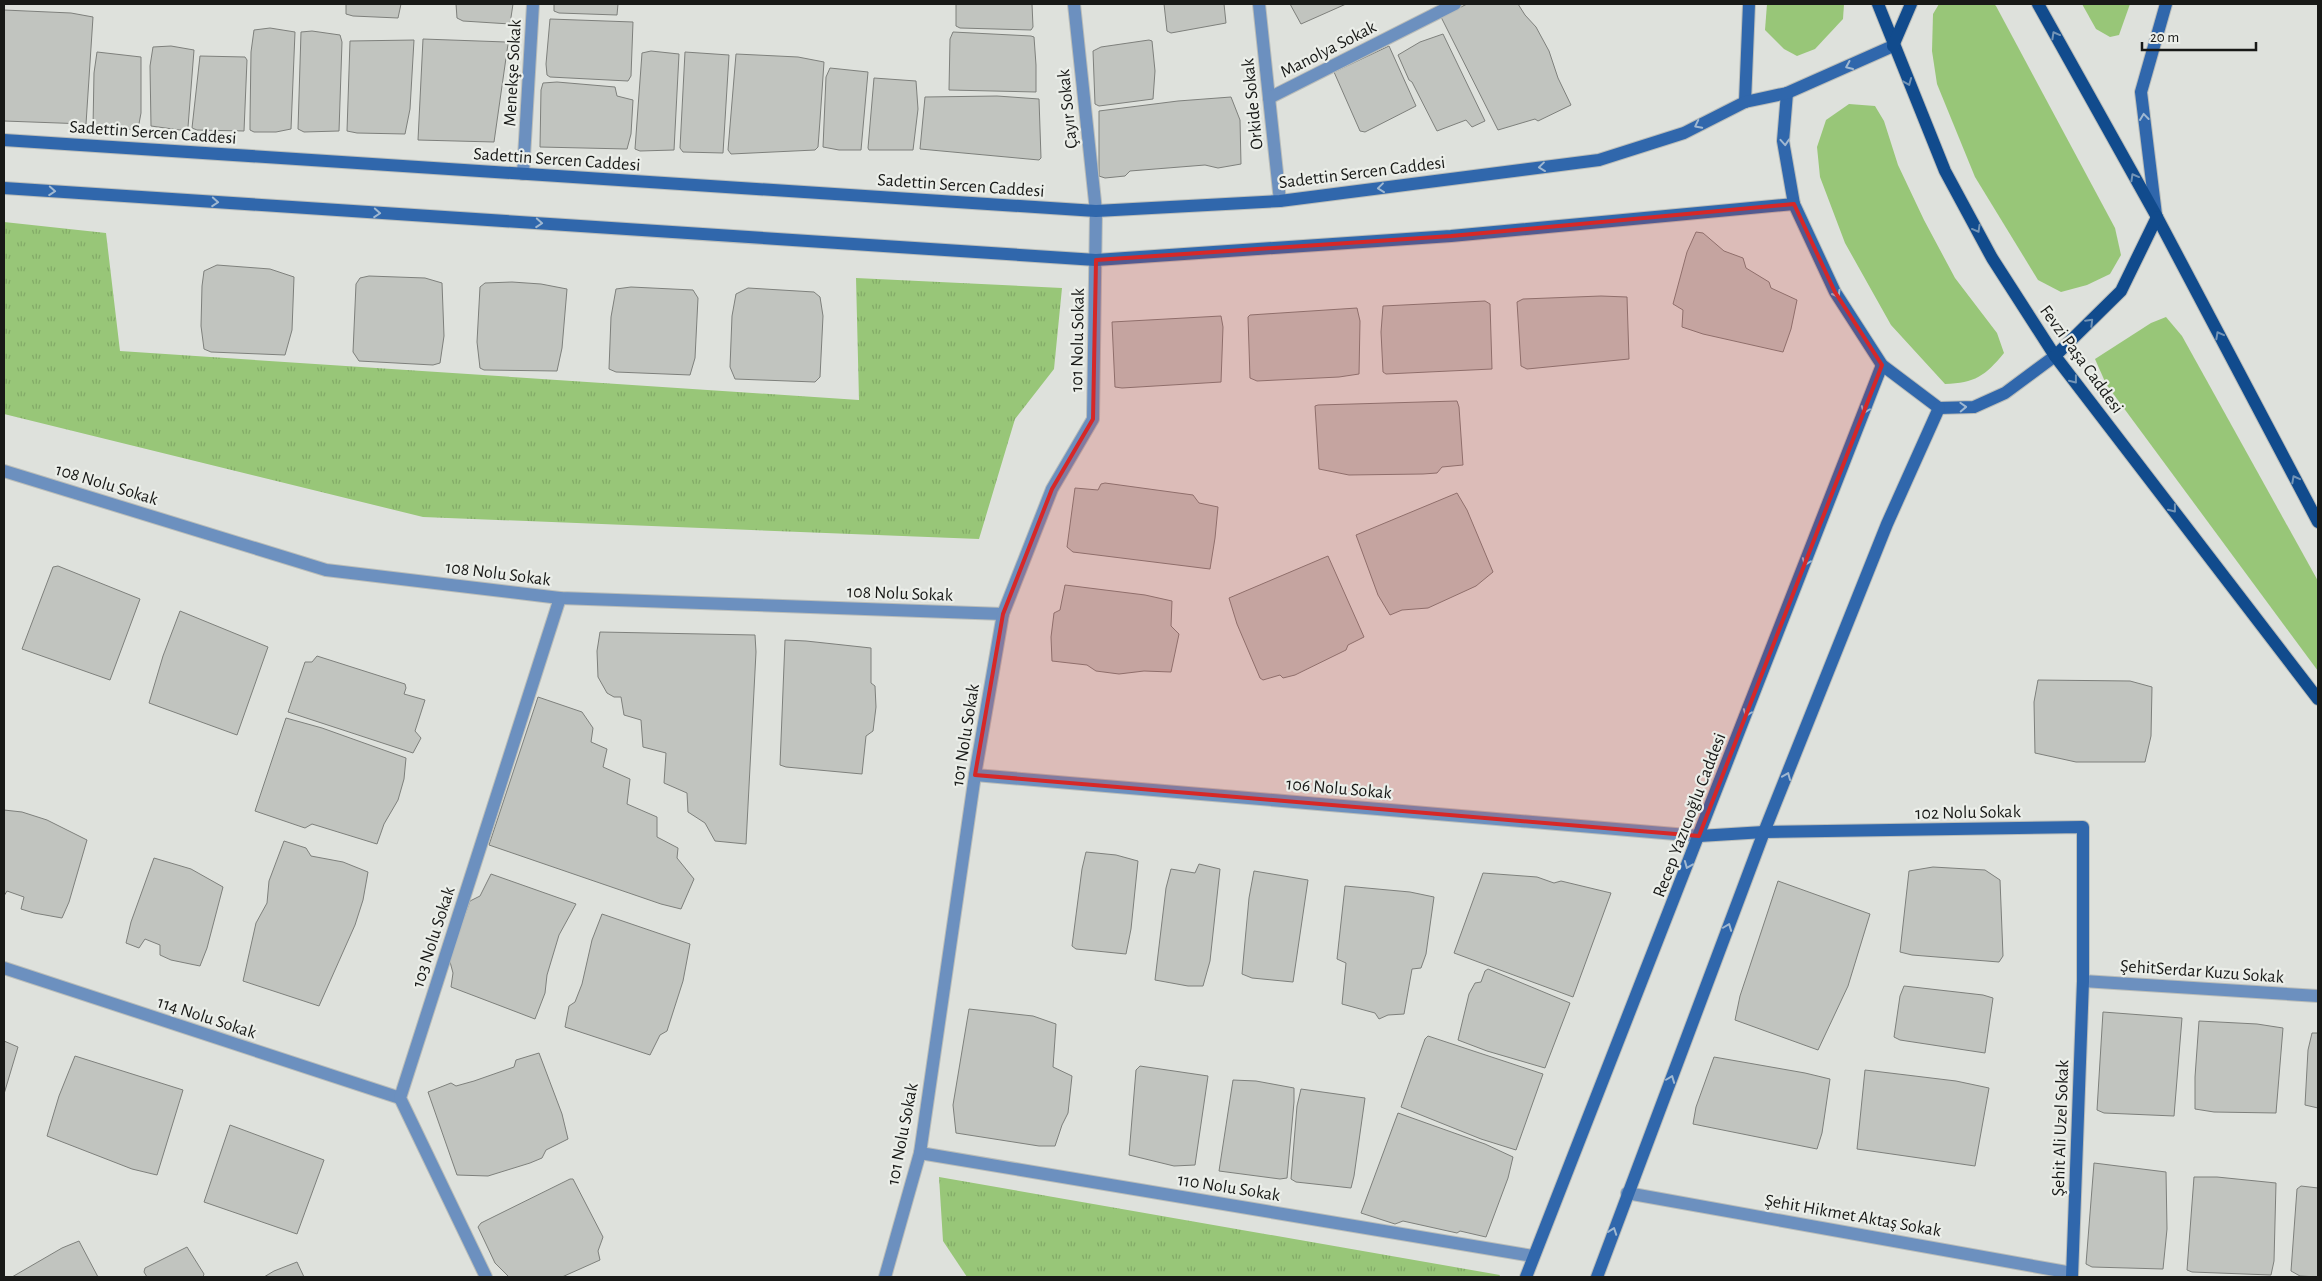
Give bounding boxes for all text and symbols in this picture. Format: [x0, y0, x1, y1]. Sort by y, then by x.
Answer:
street label: Menekşe Sokak [501, 18, 525, 127]
street label: Manolya Sokak [1278, 18, 1380, 82]
scale bar [2142, 20, 2256, 52]
text: 20 m [2150, 30, 2179, 45]
one-way arrow [2051, 31, 2061, 40]
street label: Orkide Sokak [1239, 57, 1267, 150]
one-way arrow [1845, 60, 1854, 71]
street label: Çayır Sokak [1055, 68, 1081, 149]
one-way arrow [1902, 77, 1912, 86]
one-way arrow [2139, 113, 2150, 121]
street label: Sadettin Sercen Caddesi [69, 118, 237, 148]
one-way arrow [1695, 119, 1704, 129]
one-way arrow [1779, 138, 1790, 146]
street label: Sadettin Sercen Caddesi [473, 145, 641, 175]
street label: Sadettin Sercen Caddesi [1278, 154, 1446, 192]
one-way arrow [1538, 162, 1547, 172]
street label: Sadettin Sercen Caddesi [877, 171, 1045, 201]
one-way arrow [2130, 173, 2140, 182]
one-way arrow [1377, 182, 1385, 193]
one-way arrow [49, 186, 57, 197]
one-way arrow [211, 196, 219, 207]
one-way arrow [373, 207, 381, 218]
one-way arrow [535, 218, 543, 229]
one-way arrow [1970, 224, 1980, 233]
street label: 101 Nolu Sokak [1068, 287, 1088, 392]
one-way arrow [1830, 289, 1840, 298]
street label: Fevzi Paşa Caddesi [2036, 302, 2126, 417]
one-way arrow [2084, 319, 2093, 328]
one-way arrow [2215, 331, 2225, 340]
one-way arrow [2068, 374, 2076, 383]
one-way arrow [1960, 402, 1968, 413]
one-way arrow [1860, 405, 1871, 414]
street label: 108 Nolu Sokak [53, 461, 161, 509]
one-way arrow [2291, 475, 2301, 484]
one-way arrow [2167, 503, 2175, 512]
one-way arrow [1802, 557, 1812, 566]
street label: 108 Nolu Sokak [444, 559, 552, 589]
street label: 108 Nolu Sokak [847, 583, 954, 605]
street label: 101 Nolu Sokak [949, 682, 983, 788]
one-way arrow [1743, 709, 1753, 717]
street label: Recep Yazıcıoğlu Caddesi [1650, 731, 1730, 900]
one-way arrow [1781, 772, 1791, 781]
street label: 106 Nolu Sokak [1285, 775, 1393, 803]
street label: 102 Nolu Sokak [1915, 803, 2022, 823]
one-way arrow [1684, 860, 1694, 869]
street label: 103 Nolu Sokak [409, 884, 459, 990]
one-way arrow [1722, 924, 1732, 932]
street label: ŞehitSerdar Kuzu Sokak [2119, 957, 2285, 987]
street label: 114 Nolu Sokak [155, 994, 259, 1043]
street label: Şehit Ali Uzel Sokak [2050, 1059, 2072, 1197]
one-way arrow [1665, 1076, 1675, 1084]
street label: 101 Nolu Sokak [884, 1081, 922, 1187]
street label: 110 Nolu Sokak [1176, 1171, 1282, 1205]
street label: Şehit Hikmet Aktaş Sokak [1763, 1192, 1943, 1241]
one-way arrow [1607, 1228, 1617, 1236]

